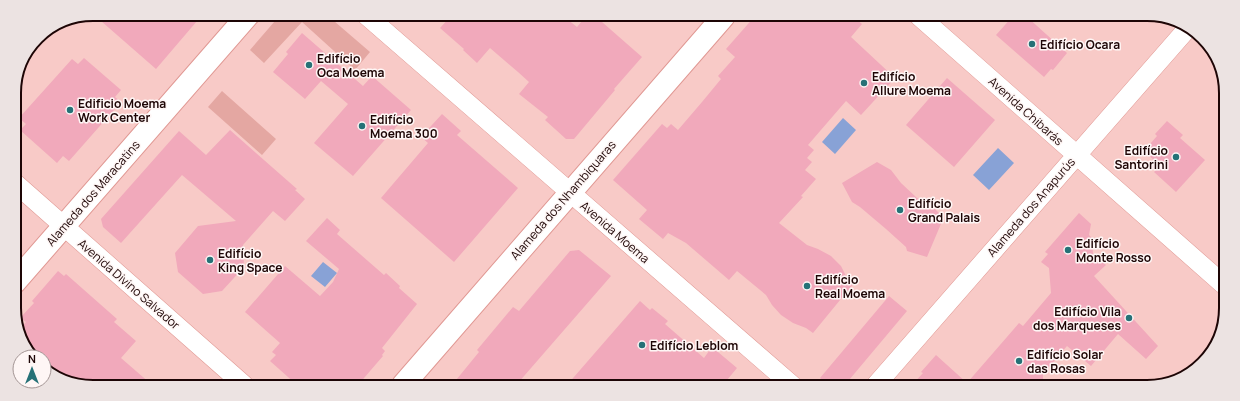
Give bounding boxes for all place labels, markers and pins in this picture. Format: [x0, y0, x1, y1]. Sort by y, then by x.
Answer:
place label: Edifício Ocara [1040, 36, 1120, 53]
marker: Edifício Ocara [1027, 39, 1037, 49]
place label: Edifício Oca Moema [317, 50, 385, 81]
marker: Edifício Oca Moema [304, 60, 314, 70]
place label: Edifício Allure Moema [872, 68, 951, 99]
marker: Edifício Allure Moema [859, 78, 869, 88]
place label: Edificio Moema Work Center [78, 95, 166, 126]
marker: Edificio Moema Work Center [65, 105, 75, 115]
place label: Edifício Moema 300 [370, 111, 438, 142]
marker: Edifício Moema 300 [357, 121, 367, 131]
place label: Edifício Santorini [1114, 142, 1168, 173]
marker: Edifício Santorini [1171, 152, 1181, 162]
place label: Edifício Grand Palais [908, 195, 981, 226]
marker: Edifício Grand Palais [895, 205, 905, 215]
place label: Edifício Monte Rosso [1076, 235, 1151, 266]
place label: Edifício King Space [218, 245, 283, 276]
marker: Edifício Monte Rosso [1063, 245, 1073, 255]
marker: Edifício King Space [205, 255, 215, 265]
place label: Edifício Real Moema [815, 271, 885, 302]
marker: Edifício Real Moema [802, 281, 812, 291]
place label: Edifício Vila dos Marqueses [1033, 303, 1121, 334]
marker: Edifício Vila dos Marqueses [1124, 313, 1134, 323]
place label: Edifício Leblom [650, 337, 739, 354]
marker: Edifício Leblom [637, 340, 647, 350]
place label: Edifício Solar das Rosas [1027, 346, 1103, 377]
marker: Edifício Solar das Rosas [1014, 356, 1024, 366]

